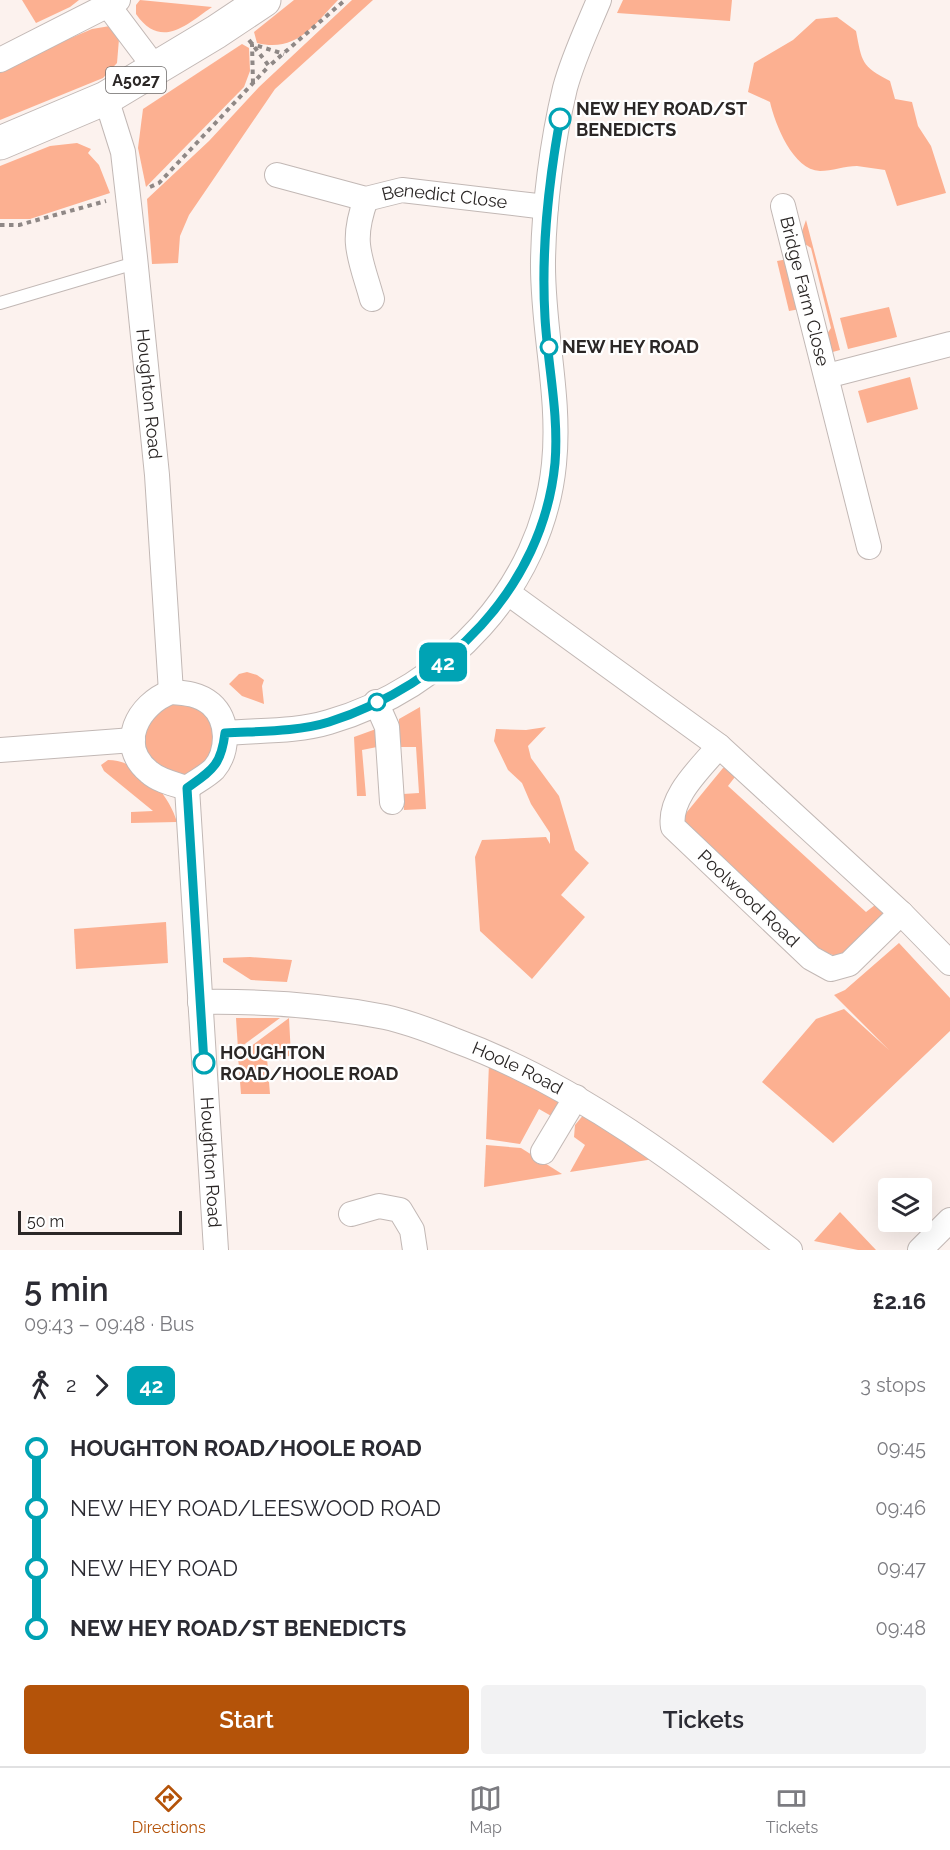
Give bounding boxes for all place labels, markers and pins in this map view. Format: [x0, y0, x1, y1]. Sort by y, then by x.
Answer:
place label: NEW HEY ROAD/ST BENEDICTS [576, 98, 747, 140]
marker: NEW HEY ROAD/ST BENEDICTS [549, 108, 571, 130]
place label: NEW HEY ROAD [562, 336, 699, 357]
marker: NEW HEY ROAD [540, 338, 558, 356]
unlabelled marker [368, 693, 386, 711]
place label: HOUGHTON ROAD/HOOLE ROAD [220, 1042, 398, 1084]
marker: HOUGHTON ROAD/HOOLE ROAD [193, 1052, 215, 1074]

